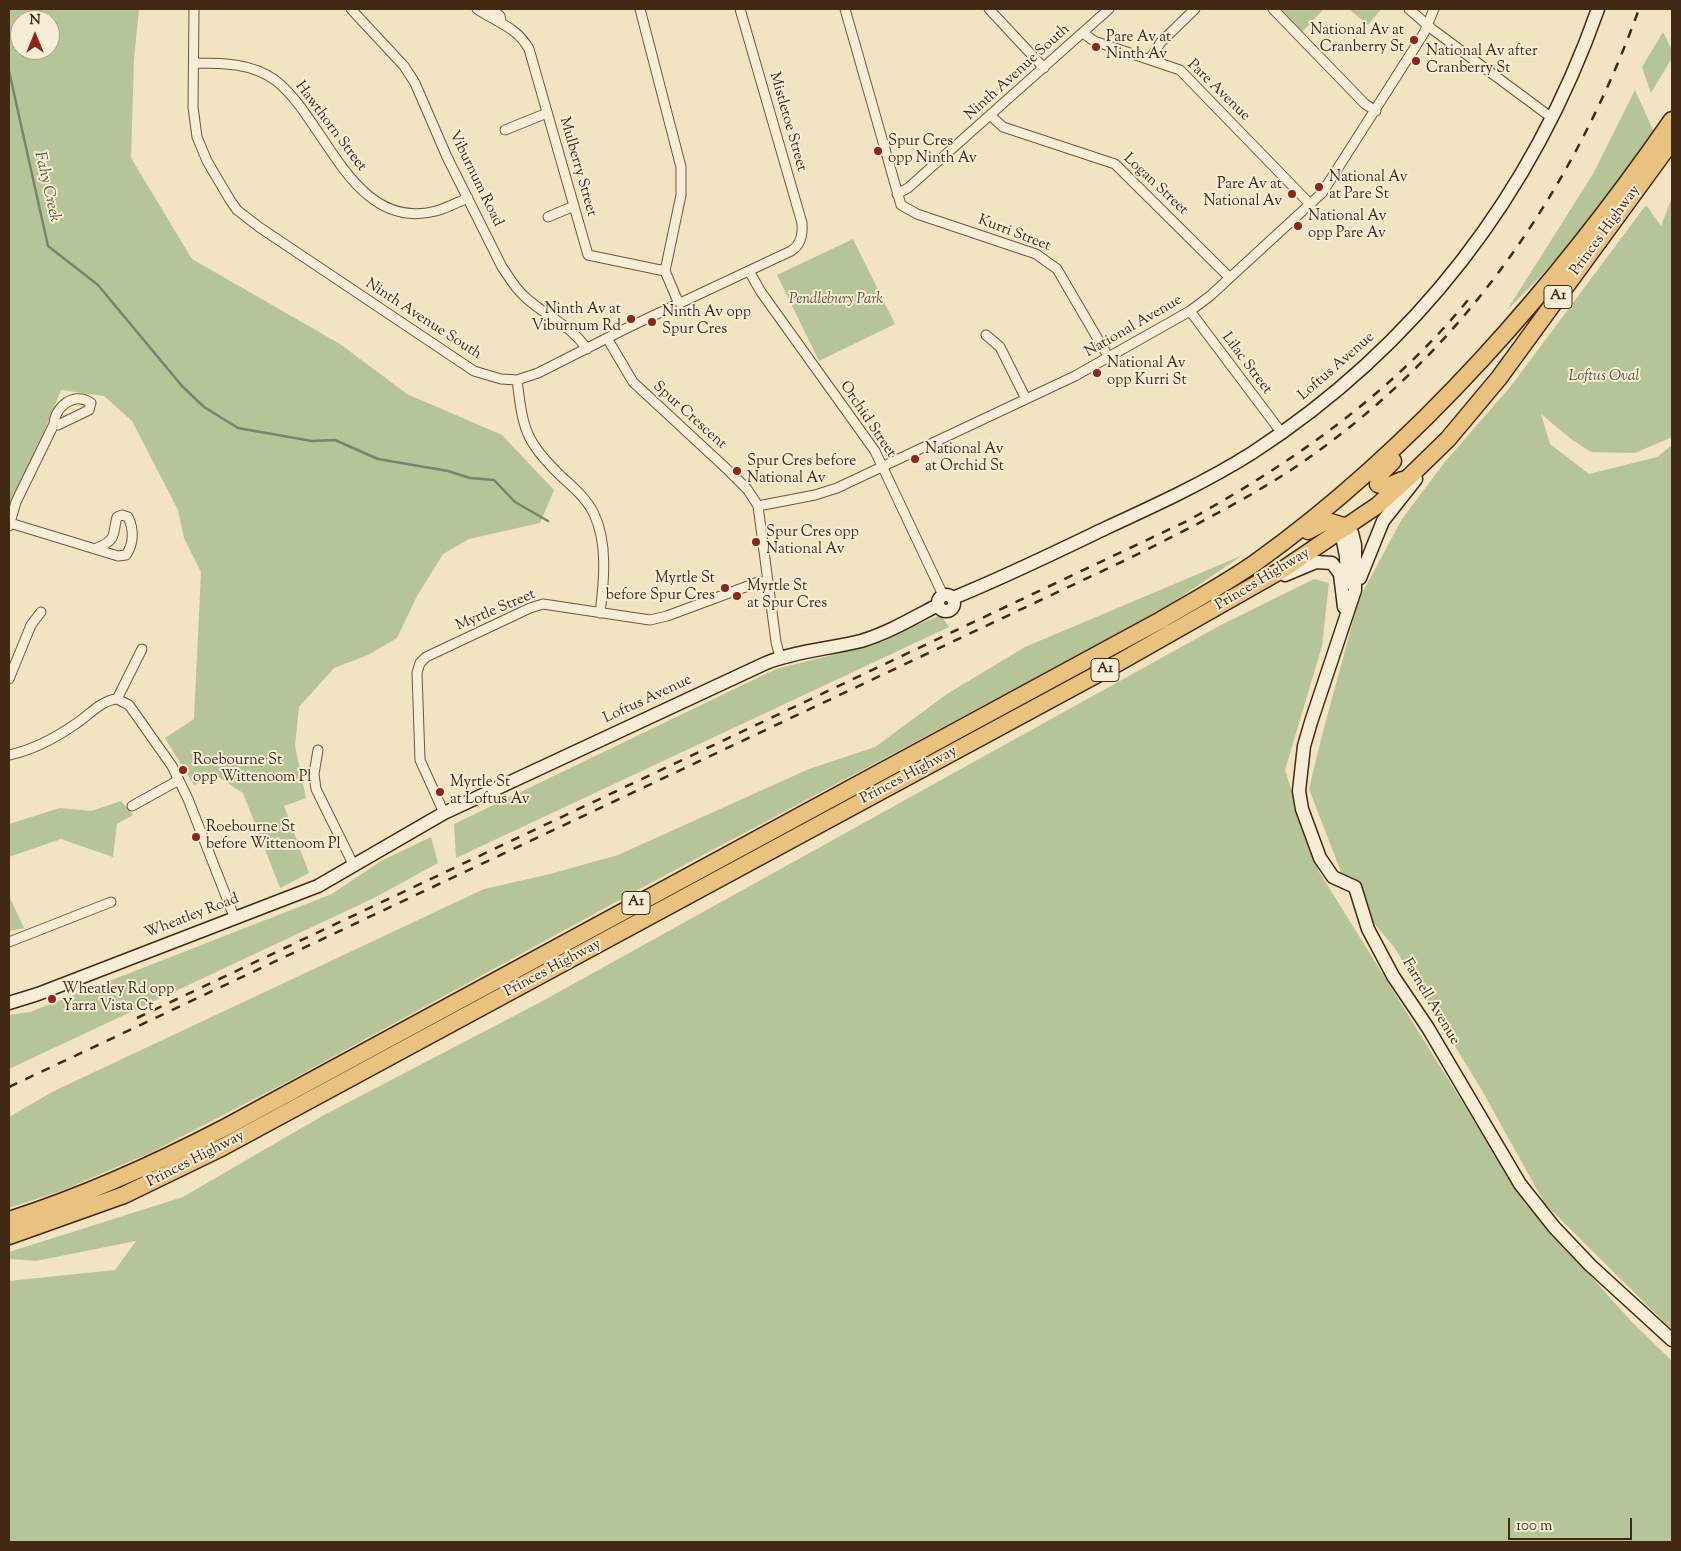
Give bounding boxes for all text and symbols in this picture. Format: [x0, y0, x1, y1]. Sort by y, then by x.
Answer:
north arrow [10, 10, 60, 60]
text: N [29, 11, 41, 31]
street label: Ninth Avenue South [962, 21, 1074, 125]
place label: National Av at Cranberry St [1310, 22, 1404, 57]
place label: Pare Av at Ninth Av [1106, 29, 1171, 64]
marker: National Av at Cranberry St [1408, 34, 1420, 46]
marker: Pare Av at Ninth Av [1090, 41, 1102, 53]
place label: National Av after Cranberry St [1426, 43, 1538, 78]
marker: National Av after Cranberry St [1410, 55, 1422, 67]
street label: Pare Avenue [1183, 56, 1253, 126]
street label: Mistletoe Street [764, 70, 810, 174]
street label: Hawthorn Street [290, 78, 370, 176]
street label: Mulberry Street [554, 115, 600, 219]
street label: Viburnum Road [444, 128, 506, 230]
place label: Spur Cres opp Ninth Av [888, 133, 977, 168]
marker: Spur Cres opp Ninth Av [872, 145, 884, 157]
water label: Fahy Creek [29, 150, 63, 224]
street label: Logan Street [1119, 150, 1191, 220]
place label: National Av at Pare St [1329, 169, 1408, 204]
place label: Pare Av at National Av [1203, 176, 1282, 211]
marker: National Av at Pare St [1313, 181, 1325, 193]
street label: Princes Highway [1567, 182, 1645, 280]
marker: Pare Av at National Av [1286, 188, 1298, 200]
place label: National Av opp Pare Av [1308, 208, 1387, 243]
street label: Kurri Street [975, 212, 1053, 256]
marker: National Av opp Pare Av [1292, 220, 1304, 232]
street label: Ninth Avenue South [361, 276, 485, 364]
road number: A1 [1544, 286, 1572, 308]
park label: Pendlebury Park [789, 291, 883, 309]
street label: National Avenue [1082, 292, 1186, 362]
place label: Ninth Av at Viburnum Rd [531, 301, 621, 336]
place label: Ninth Av opp Spur Cres [662, 304, 751, 339]
marker: Ninth Av at Viburnum Rd [625, 313, 637, 325]
marker: Ninth Av opp Spur Cres [646, 316, 658, 328]
street label: Lilac Street [1217, 329, 1275, 399]
street label: Loftus Avenue [1295, 329, 1379, 405]
place label: National Av opp Kurri St [1107, 355, 1187, 390]
marker: National Av opp Kurri St [1091, 367, 1103, 379]
park label: Loftus Oval [1569, 368, 1639, 386]
street label: Spur Crescent [649, 378, 729, 454]
street label: Orchid Street [835, 378, 899, 462]
place label: National Av at Orchid St [925, 441, 1004, 476]
place label: Spur Cres before National Av [747, 453, 856, 488]
marker: National Av at Orchid St [909, 453, 921, 465]
marker: Spur Cres before National Av [731, 465, 743, 477]
place label: Spur Cres opp National Av [766, 524, 859, 559]
marker: Spur Cres opp National Av [750, 536, 762, 548]
street label: Princes Highway [1212, 545, 1314, 615]
place label: Myrtle St before Spur Cres [606, 570, 715, 605]
place label: Myrtle St at Spur Cres [747, 578, 827, 613]
marker: Myrtle St before Spur Cres [719, 582, 731, 594]
street label: Myrtle Street [453, 586, 539, 636]
marker: Myrtle St at Spur Cres [731, 590, 743, 602]
road number: A1 [1091, 658, 1119, 682]
street label: Loftus Avenue [601, 672, 695, 728]
street label: Princes Highway [857, 743, 961, 809]
place label: Roebourne St opp Wittenoom Pl [193, 752, 311, 787]
marker: Roebourne St opp Wittenoom Pl [177, 764, 189, 776]
place label: Myrtle St at Loftus Av [450, 774, 530, 809]
marker: Myrtle St at Loftus Av [434, 786, 446, 798]
place label: Roebourne St before Wittenoom Pl [206, 819, 341, 854]
marker: Roebourne St before Wittenoom Pl [190, 831, 202, 843]
street label: Wheatley Road [142, 891, 242, 943]
road number: A1 [622, 891, 650, 914]
street label: Princes Highway [501, 936, 605, 1002]
street label: Farnell Avenue [1397, 955, 1463, 1049]
place label: Wheatley Rd opp Yarra Vista Ct [62, 981, 174, 1016]
marker: Wheatley Rd opp Yarra Vista Ct [46, 993, 58, 1005]
street label: Princes Highway [144, 1128, 248, 1192]
scale bar [1511, 1508, 1635, 1540]
text: 100 m [1516, 1516, 1552, 1537]

